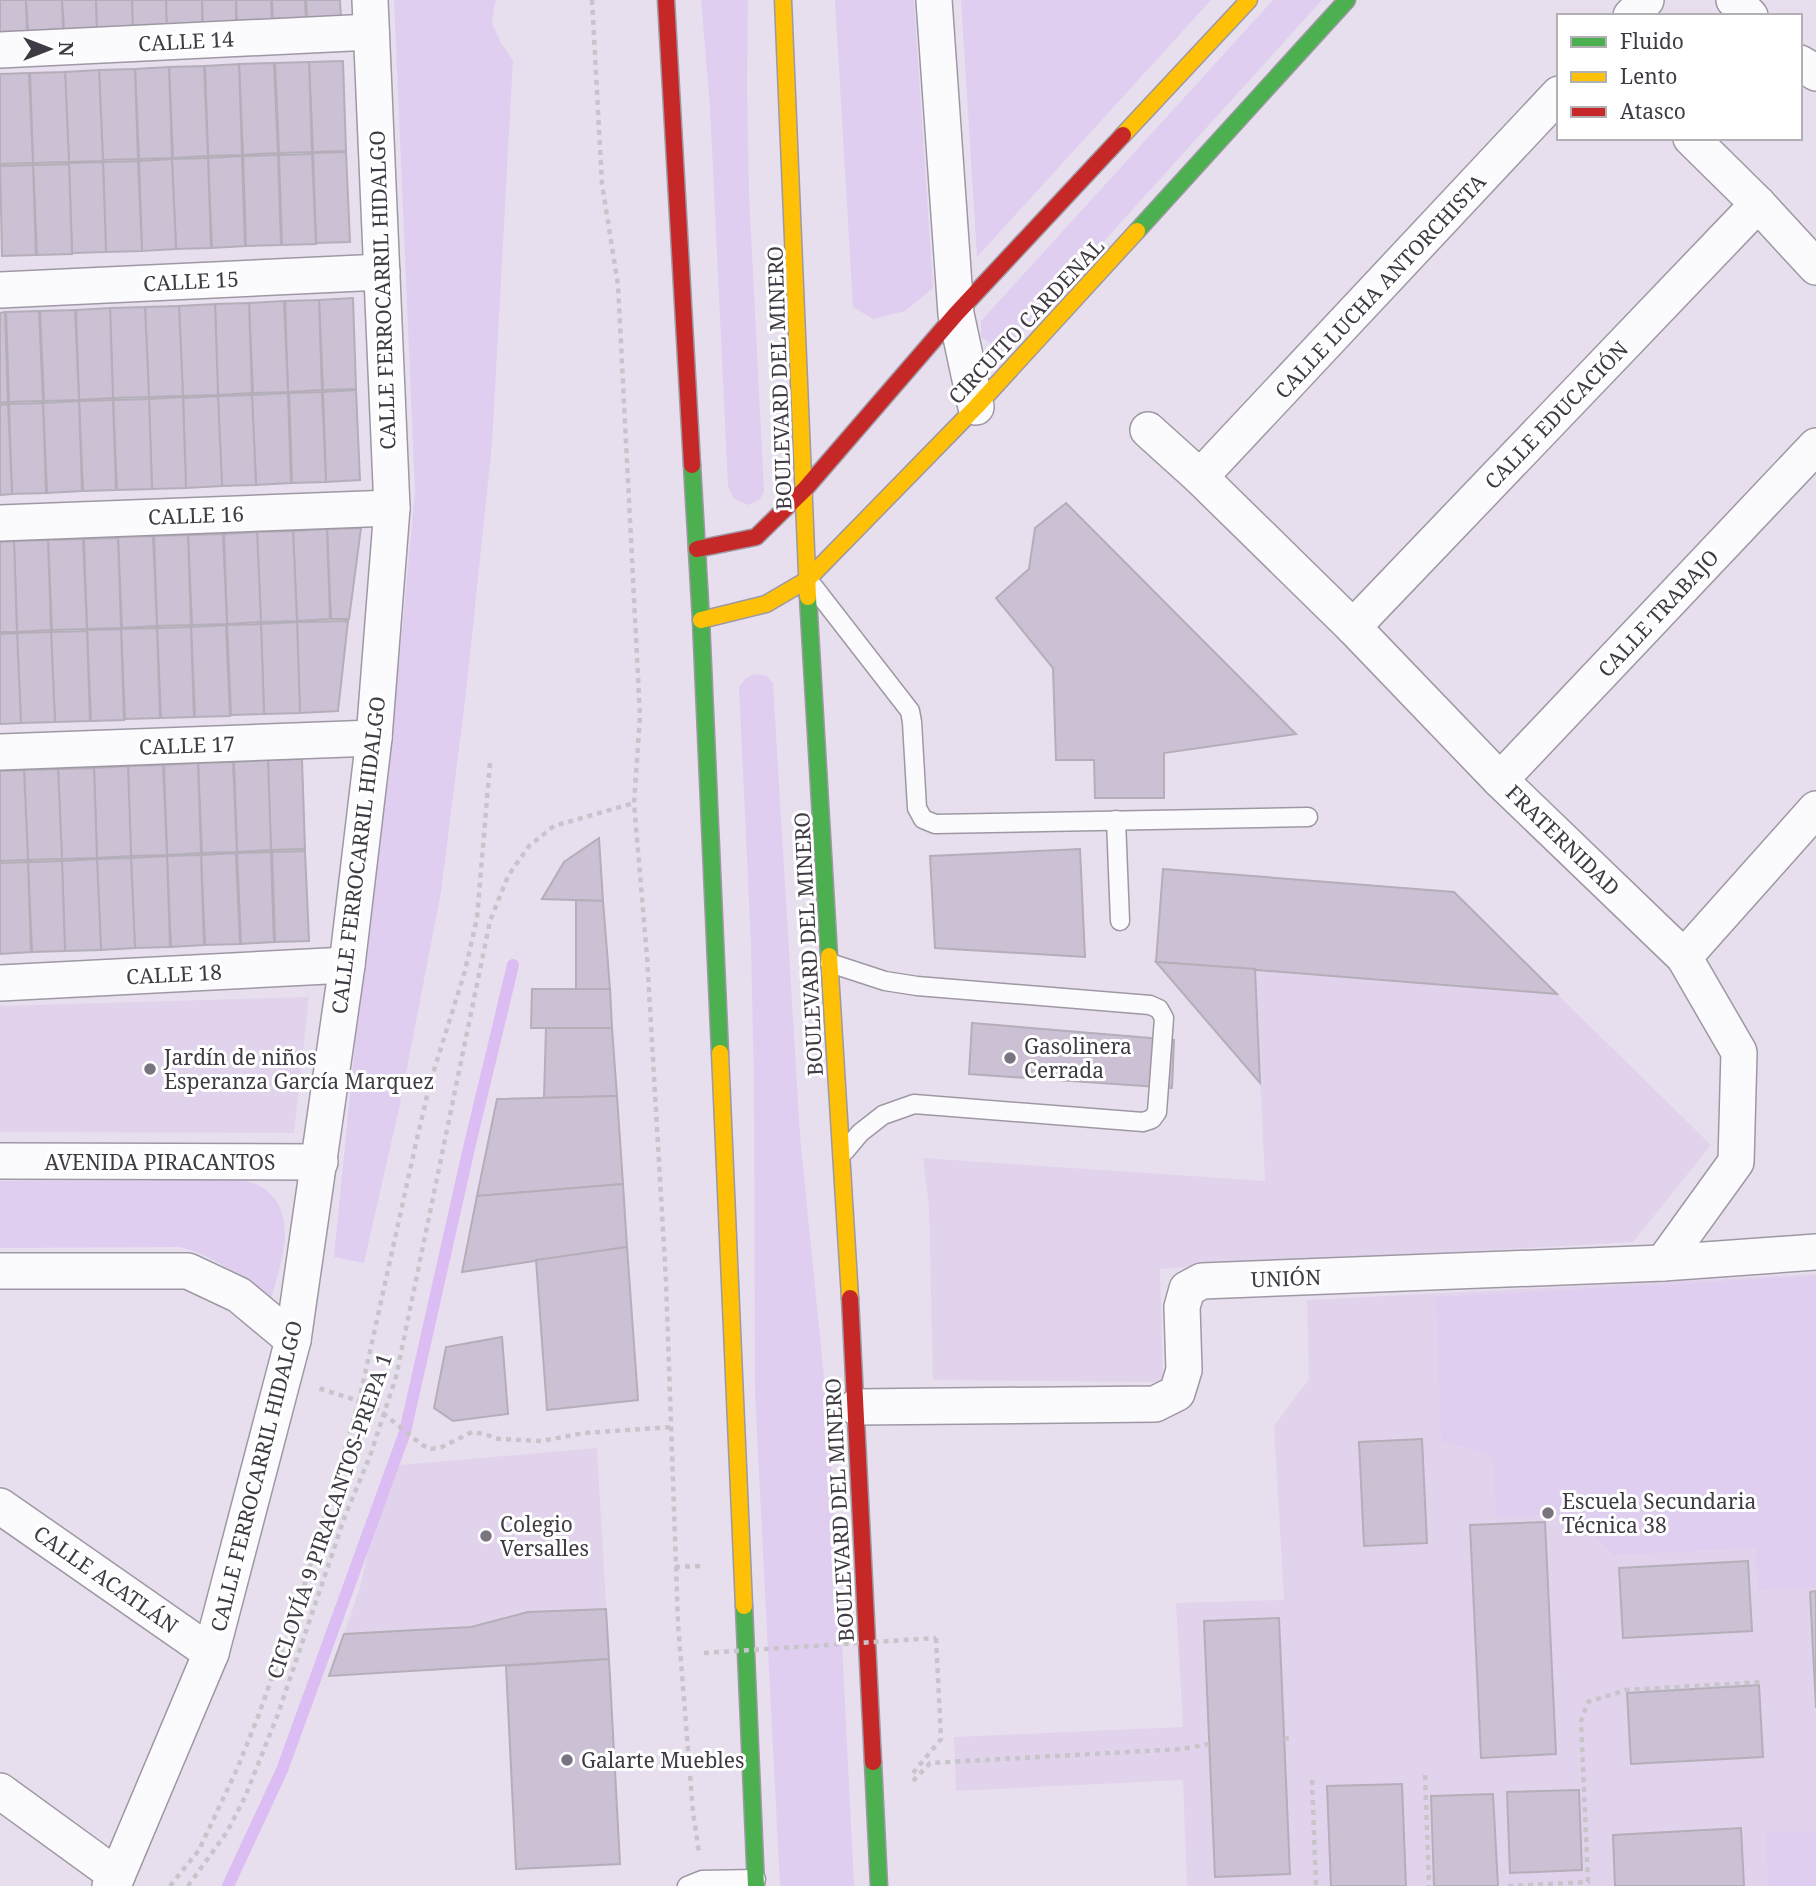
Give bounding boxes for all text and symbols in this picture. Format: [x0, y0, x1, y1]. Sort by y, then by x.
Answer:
north arrow [14, 14, 84, 84]
legend [1557, 14, 1802, 140]
street label: CALLE 14 [137, 24, 235, 57]
text: Fluido [1620, 27, 1684, 55]
text: N [53, 42, 79, 57]
text: Lento [1620, 62, 1677, 90]
text: Atasco [1620, 97, 1686, 125]
street label: CALLE FERROCARRIL HIDALGO [362, 130, 402, 450]
street label: CALLE LUCHA ANTORCHISTA [1268, 168, 1492, 404]
street label: CIRCUITO CARDENAL [942, 232, 1110, 410]
street label: BOULEVARD DEL MINERO [760, 245, 798, 511]
street label: CALLE 15 [142, 265, 240, 297]
street label: CALLE EDUCACIÓN [1478, 335, 1634, 495]
street label: CALLE 16 [148, 499, 244, 531]
street label: CALLE TRABAJO [1591, 543, 1725, 683]
street label: CALLE FERROCARRIL HIDALGO [325, 695, 391, 1015]
street label: CALLE 17 [139, 729, 235, 761]
street label: FRATERNIDAD [1500, 778, 1626, 902]
street label: BOULEVARD DEL MINERO [787, 811, 829, 1077]
street label: CALLE 18 [125, 958, 223, 990]
place label: Gasolinera Cerrada [1024, 1032, 1132, 1084]
place label: Jardín de niños Esperanza García Marquez [163, 1043, 434, 1095]
marker: Gasolinera Cerrada [1002, 1050, 1018, 1066]
marker: Jardín de niños Esperanza García Marquez [142, 1061, 158, 1077]
street label: AVENIDA PIRACANTOS [45, 1148, 275, 1176]
street label: UNIÓN [1250, 1263, 1322, 1293]
street label: CALLE FERROCARRIL HIDALGO [204, 1317, 308, 1635]
street label: CICLOVÍA 9 PIRACANTOS-PREPA 1 [260, 1350, 398, 1682]
street label: BOULEVARD DEL MINERO [818, 1377, 860, 1643]
place label: Escuela Secundaria Técnica 38 [1562, 1487, 1756, 1539]
marker: Escuela Secundaria Técnica 38 [1540, 1505, 1556, 1521]
place label: Colegio Versalles [500, 1510, 589, 1562]
street label: CALLE ACATLÁN [28, 1519, 184, 1639]
marker: Colegio Versalles [478, 1528, 494, 1544]
place label: Galarte Muebles [581, 1746, 745, 1774]
marker: Galarte Muebles [559, 1752, 575, 1768]

